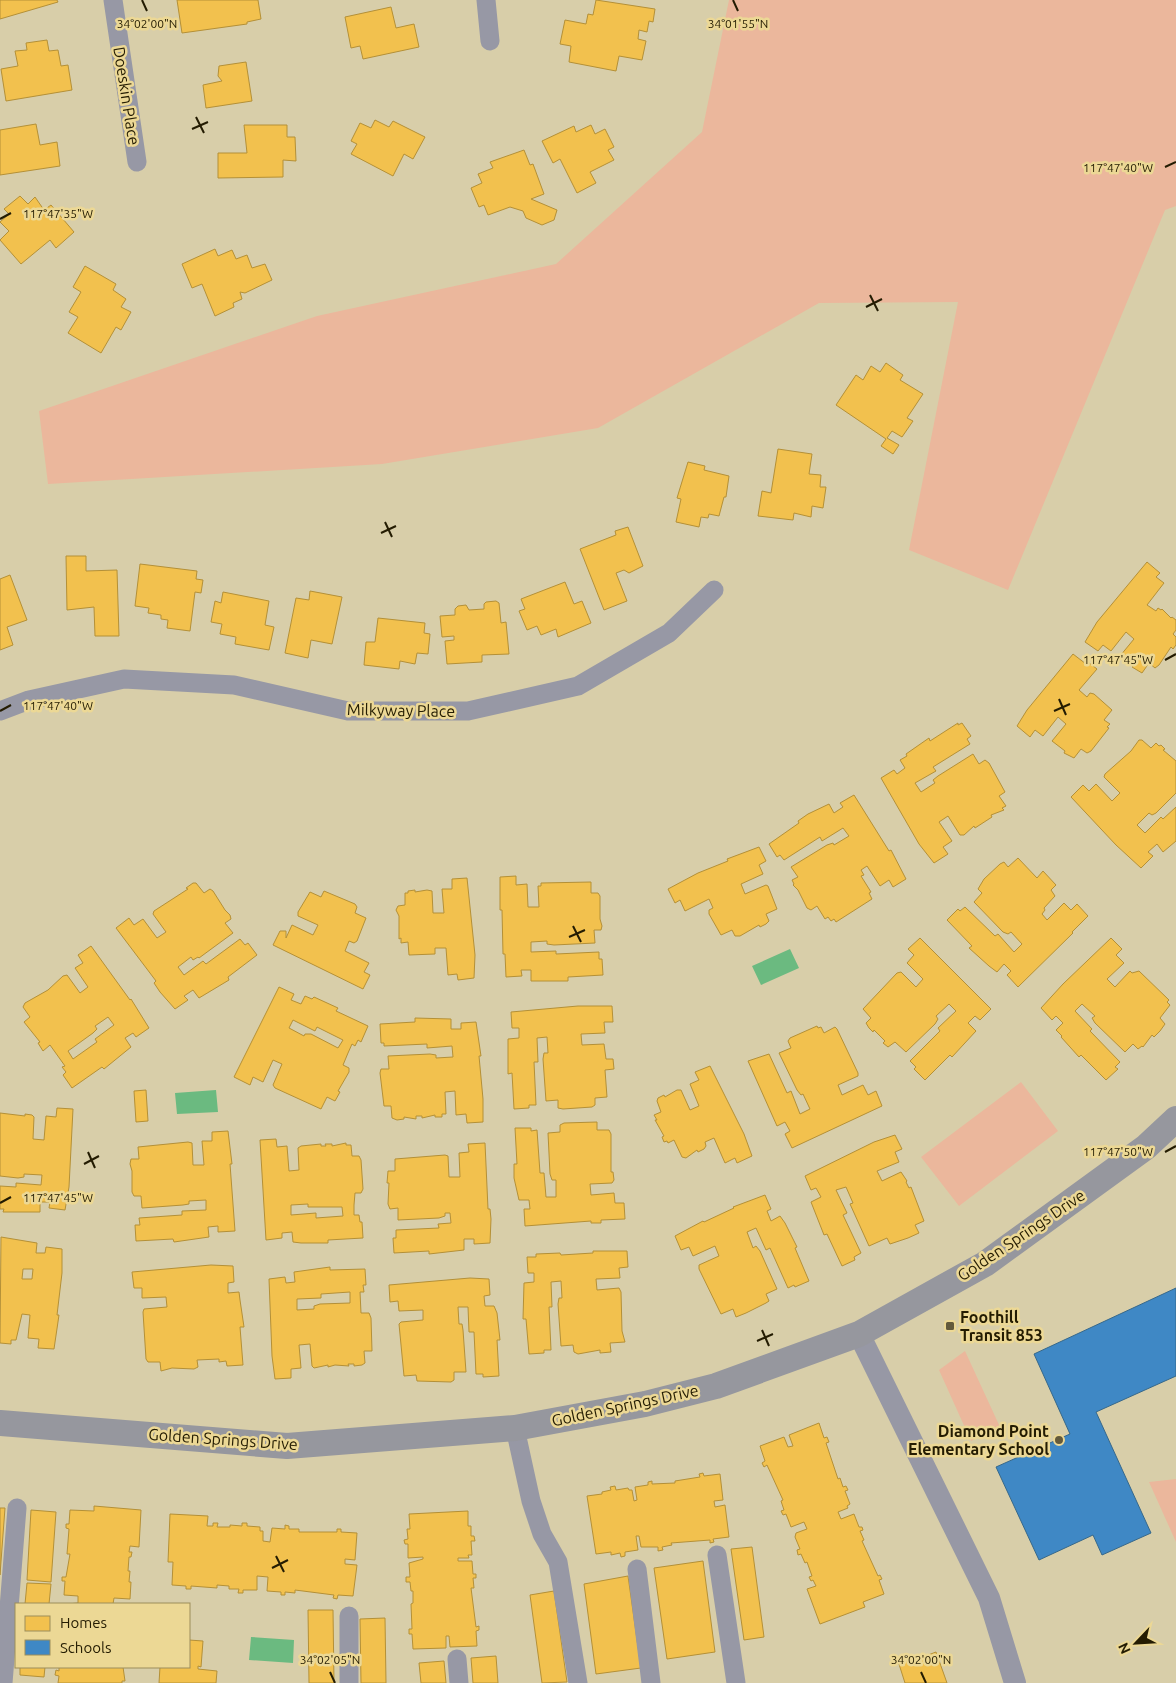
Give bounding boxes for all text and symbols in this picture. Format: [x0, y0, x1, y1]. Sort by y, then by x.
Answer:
text: 34°02'00"N [117, 17, 177, 30]
text: 34°01'55"N [708, 17, 768, 30]
street label: Doeskin Place [110, 45, 144, 147]
text: 117°47'40"W [1083, 161, 1153, 174]
text: 117°47'35"W [23, 207, 93, 220]
text: 117°47'45"W [1083, 653, 1153, 666]
text: 117°47'40"W [23, 699, 93, 712]
street label: Milkyway Place [347, 700, 455, 720]
text: 117°47'50"W [1083, 1145, 1153, 1158]
street label: Golden Springs Drive [954, 1186, 1088, 1284]
text: 117°47'45"W [23, 1191, 93, 1204]
place label: Foothill Transit 853 [960, 1308, 1043, 1344]
marker: Foothill Transit 853 [944, 1320, 956, 1332]
street label: Golden Springs Drive [550, 1381, 700, 1429]
place label: Diamond Point Elementary School [908, 1422, 1049, 1458]
street label: Golden Springs Drive [148, 1425, 298, 1453]
marker: Diamond Point Elementary School [1053, 1434, 1065, 1446]
legend [15, 1603, 190, 1668]
text: Homes [60, 1614, 107, 1631]
north arrow [1111, 1618, 1161, 1668]
text: Schools [60, 1639, 111, 1656]
text: N [1115, 1640, 1134, 1657]
text: 34°02'05"N [300, 1653, 360, 1666]
text: 34°02'00"N [891, 1653, 951, 1666]

